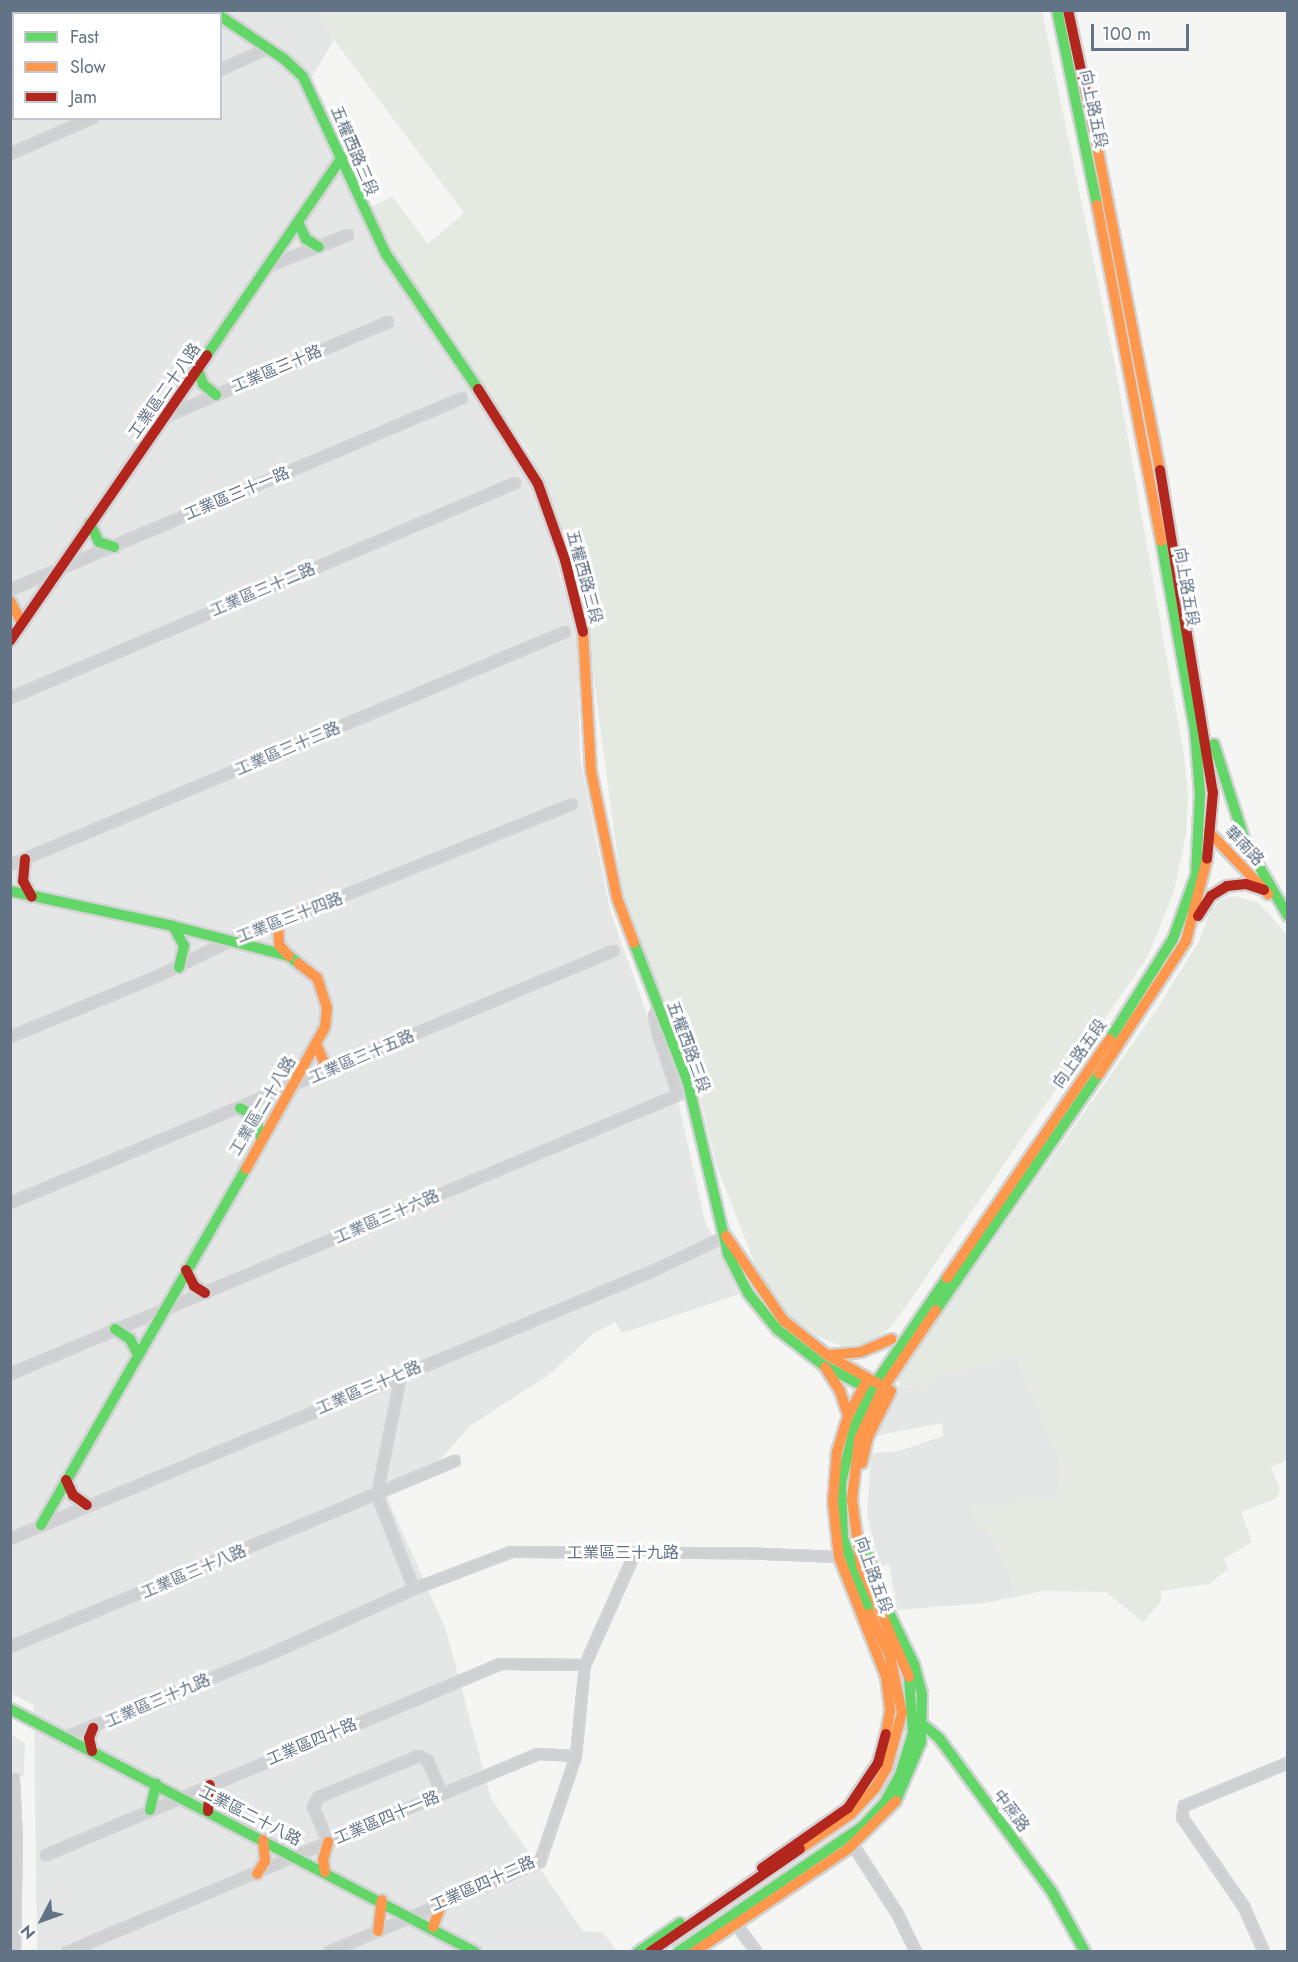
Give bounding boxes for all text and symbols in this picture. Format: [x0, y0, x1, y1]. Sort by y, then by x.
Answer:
legend [12, 12, 222, 120]
scale bar [1094, 12, 1192, 50]
text: 100 m [1102, 21, 1151, 47]
text: Fast [70, 24, 99, 50]
text: Slow [70, 54, 106, 80]
street label: 向上路五段 [1075, 68, 1111, 150]
text: Jam [70, 84, 97, 110]
street label: 五權西路三段 [326, 103, 382, 199]
street label: 工業區二十八路 [125, 340, 205, 442]
street label: 工業區三十路 [229, 341, 325, 397]
street label: 工業區三十一路 [182, 463, 292, 525]
street label: 五權西路三段 [562, 528, 606, 626]
street label: 向上路五段 [1170, 546, 1202, 628]
street label: 工業區三十二路 [208, 559, 318, 621]
street label: 工業區三十三路 [233, 718, 343, 780]
street label: 華南路 [1220, 822, 1268, 870]
street label: 工業區三十四路 [234, 889, 346, 947]
street label: 五權西路三段 [663, 999, 713, 1095]
street label: 向上路五段 [1049, 1016, 1111, 1092]
street label: 工業區三十五路 [307, 1026, 417, 1088]
street label: 工業區二十八路 [226, 1053, 300, 1159]
street label: 工業區三十六路 [332, 1186, 442, 1248]
street label: 工業區三十七路 [314, 1357, 424, 1419]
street label: 向上路五段 [850, 1534, 896, 1616]
street label: 工業區三十八路 [139, 1541, 249, 1603]
street label: 工業區三十九路 [567, 1543, 679, 1563]
street label: 工業區三十九路 [103, 1670, 213, 1732]
street label: 工業區四十路 [264, 1714, 360, 1770]
street label: 工業區二十八路 [196, 1782, 304, 1850]
street label: 中蔗路 [989, 1786, 1033, 1836]
street label: 工業區四十一路 [332, 1787, 442, 1849]
street label: 工業區四十二路 [428, 1852, 538, 1916]
north arrow [12, 1890, 72, 1950]
text: N [15, 1920, 41, 1944]

